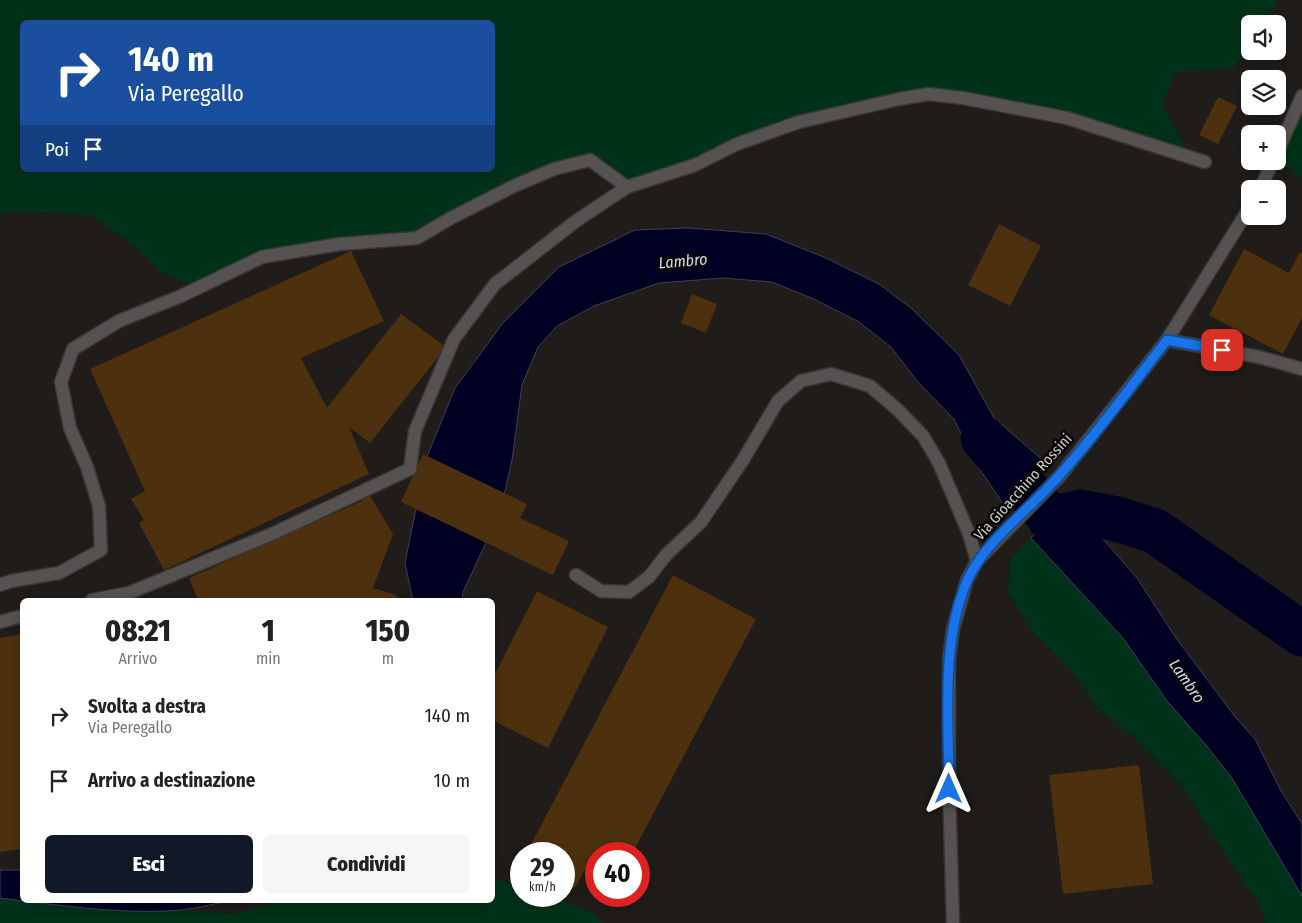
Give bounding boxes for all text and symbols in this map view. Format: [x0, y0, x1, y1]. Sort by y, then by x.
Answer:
map controls [1241, 15, 1286, 225]
button: sound [1241, 15, 1286, 60]
text: 140 m [128, 38, 214, 80]
icon: right [45, 40, 110, 105]
button: layers [1241, 70, 1286, 115]
text: Via Peregallo [128, 80, 244, 107]
button: + [1241, 125, 1286, 170]
icon: arrive [79, 135, 107, 163]
text: Poi [45, 138, 69, 161]
button: − [1241, 180, 1286, 225]
water label: Lambro [658, 249, 708, 273]
pin [1201, 329, 1243, 371]
icon: arrive [1208, 336, 1236, 364]
street label: Via Gioacchino Rossini [970, 430, 1076, 544]
text: 08:21 [105, 613, 171, 649]
text: 1 [262, 613, 275, 649]
text: 150 [366, 613, 410, 649]
text: Arrivo [118, 649, 158, 668]
text: min [256, 649, 281, 668]
text: m [382, 649, 394, 668]
water label: Lambro [1165, 655, 1209, 707]
text: Svolta a destra [88, 695, 206, 718]
icon: right [45, 702, 73, 730]
text: 140 m [424, 704, 470, 727]
text: Via Peregallo [88, 718, 172, 737]
position arrow [922, 762, 974, 814]
icon: arrive [45, 767, 73, 795]
text: Arrivo a destinazione [88, 769, 255, 792]
text: 10 m [434, 769, 470, 792]
button: Esci [45, 835, 253, 893]
button: Condividi [263, 835, 470, 893]
speed limit sign: 40 [585, 842, 650, 907]
text: 29 [530, 853, 555, 883]
text: km/h [529, 880, 556, 894]

